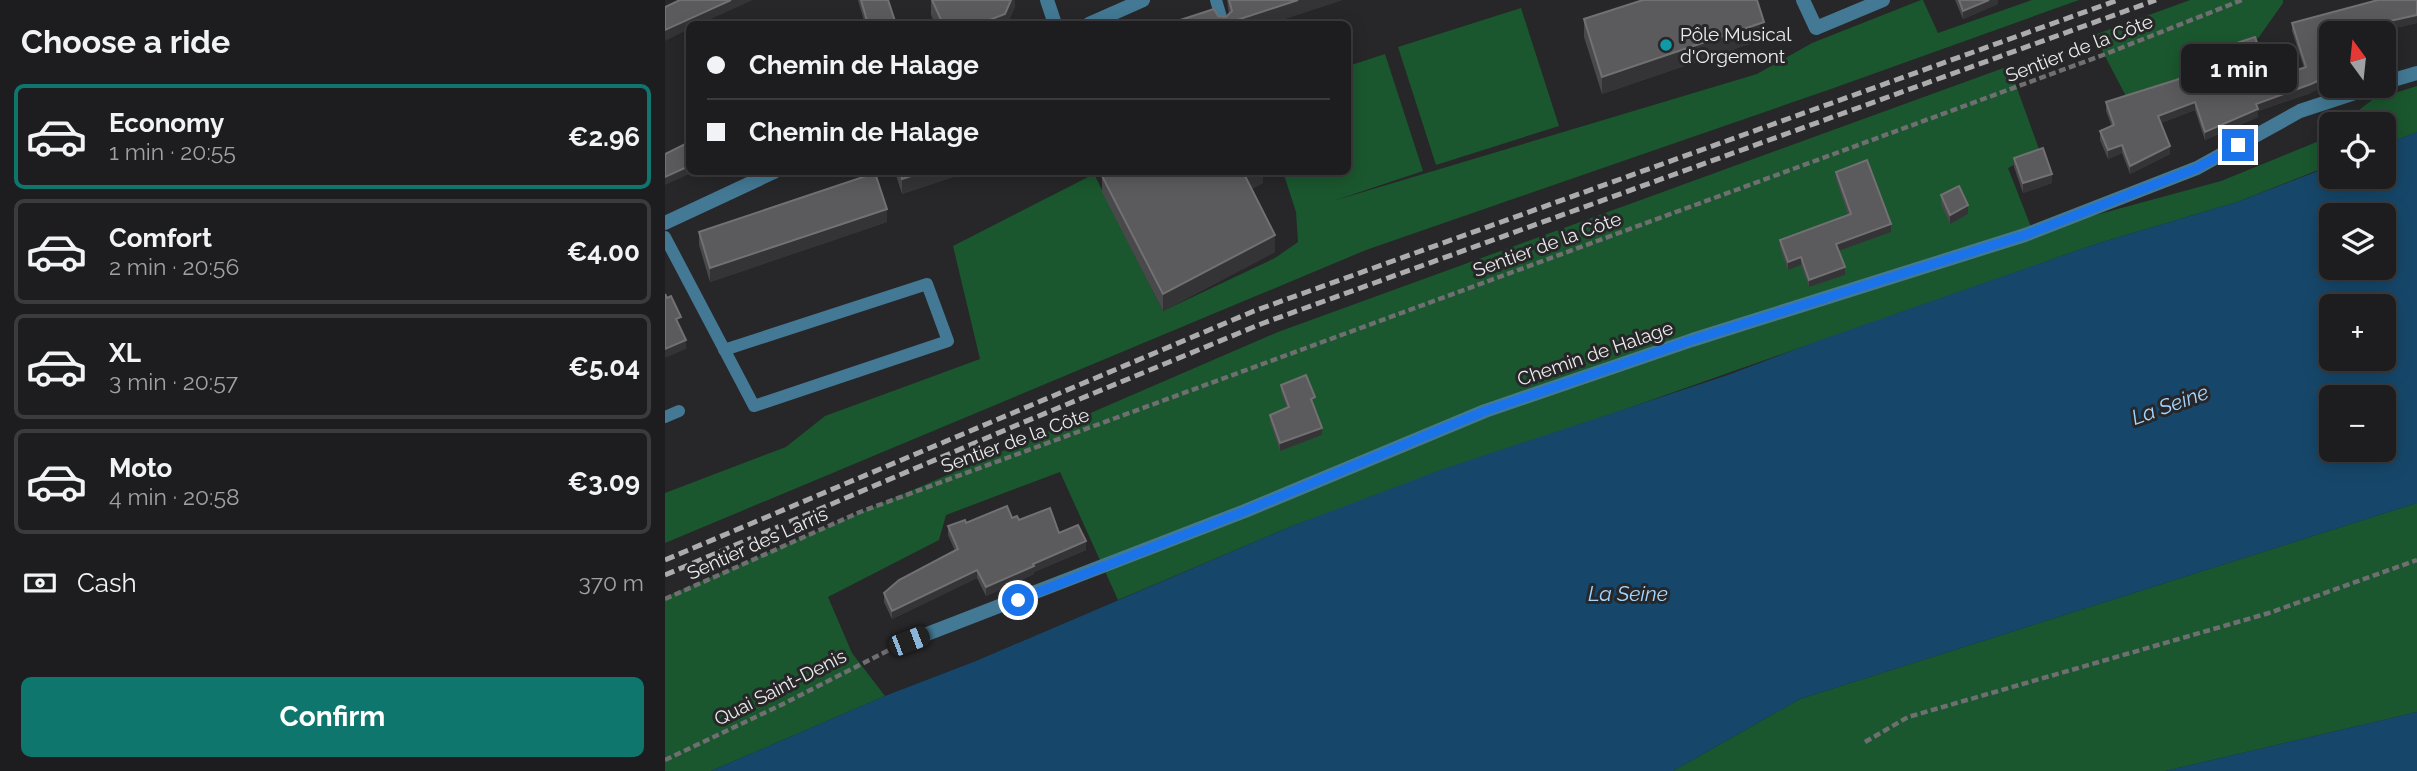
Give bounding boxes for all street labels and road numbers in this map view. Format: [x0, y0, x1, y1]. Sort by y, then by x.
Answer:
street label: Sentier de la Côte [2002, 10, 2156, 86]
street label: Sentier de la Côte [1470, 207, 1624, 281]
street label: Chemin de Halage [1514, 316, 1676, 390]
street label: Sentier de la Côte [938, 403, 1092, 477]
street label: Sentier des Larris [683, 502, 831, 584]
street label: Quai Saint-Denis [710, 644, 850, 730]

